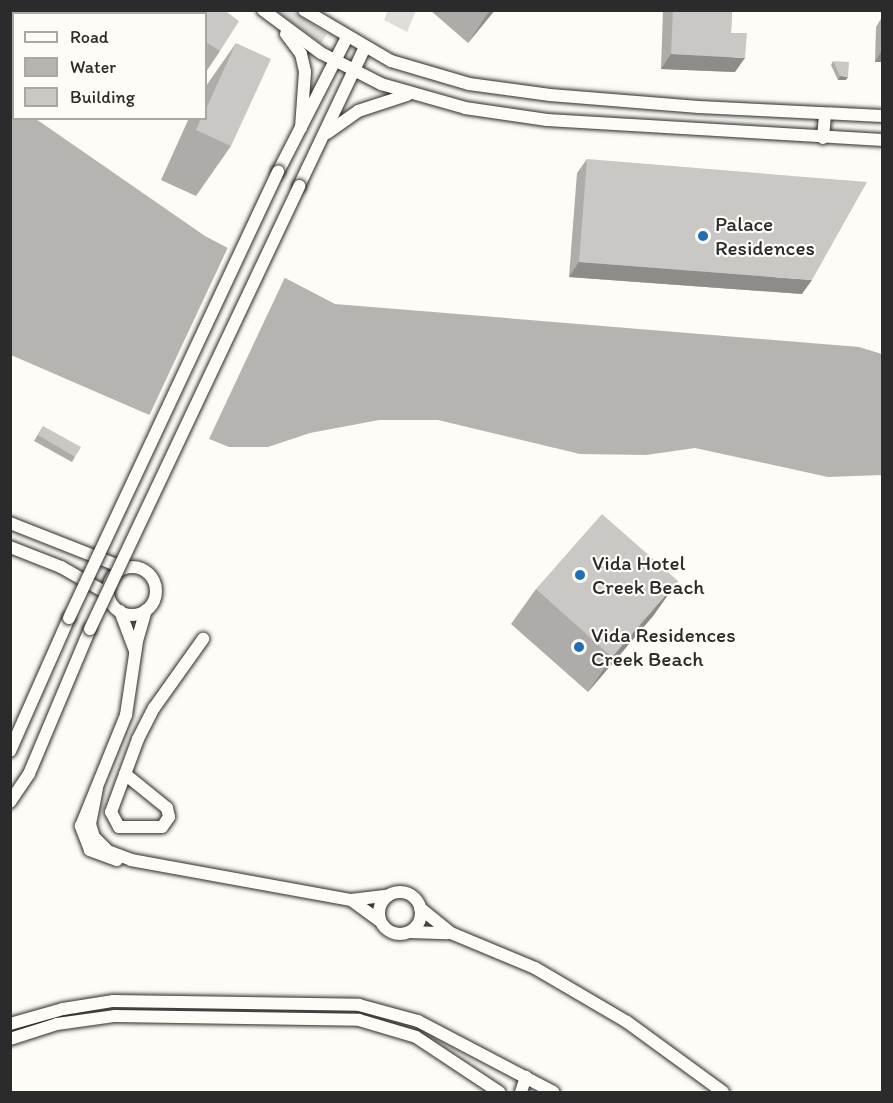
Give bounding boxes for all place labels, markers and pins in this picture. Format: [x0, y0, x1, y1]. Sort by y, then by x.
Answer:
place label: Palace Residences [715, 211, 815, 261]
marker: Palace Residences [696, 229, 710, 243]
place label: Vida Hotel Creek Beach [592, 550, 704, 600]
marker: Vida Hotel Creek Beach [573, 568, 587, 582]
place label: Vida Residences Creek Beach [591, 622, 735, 672]
marker: Vida Residences Creek Beach [572, 640, 586, 654]

